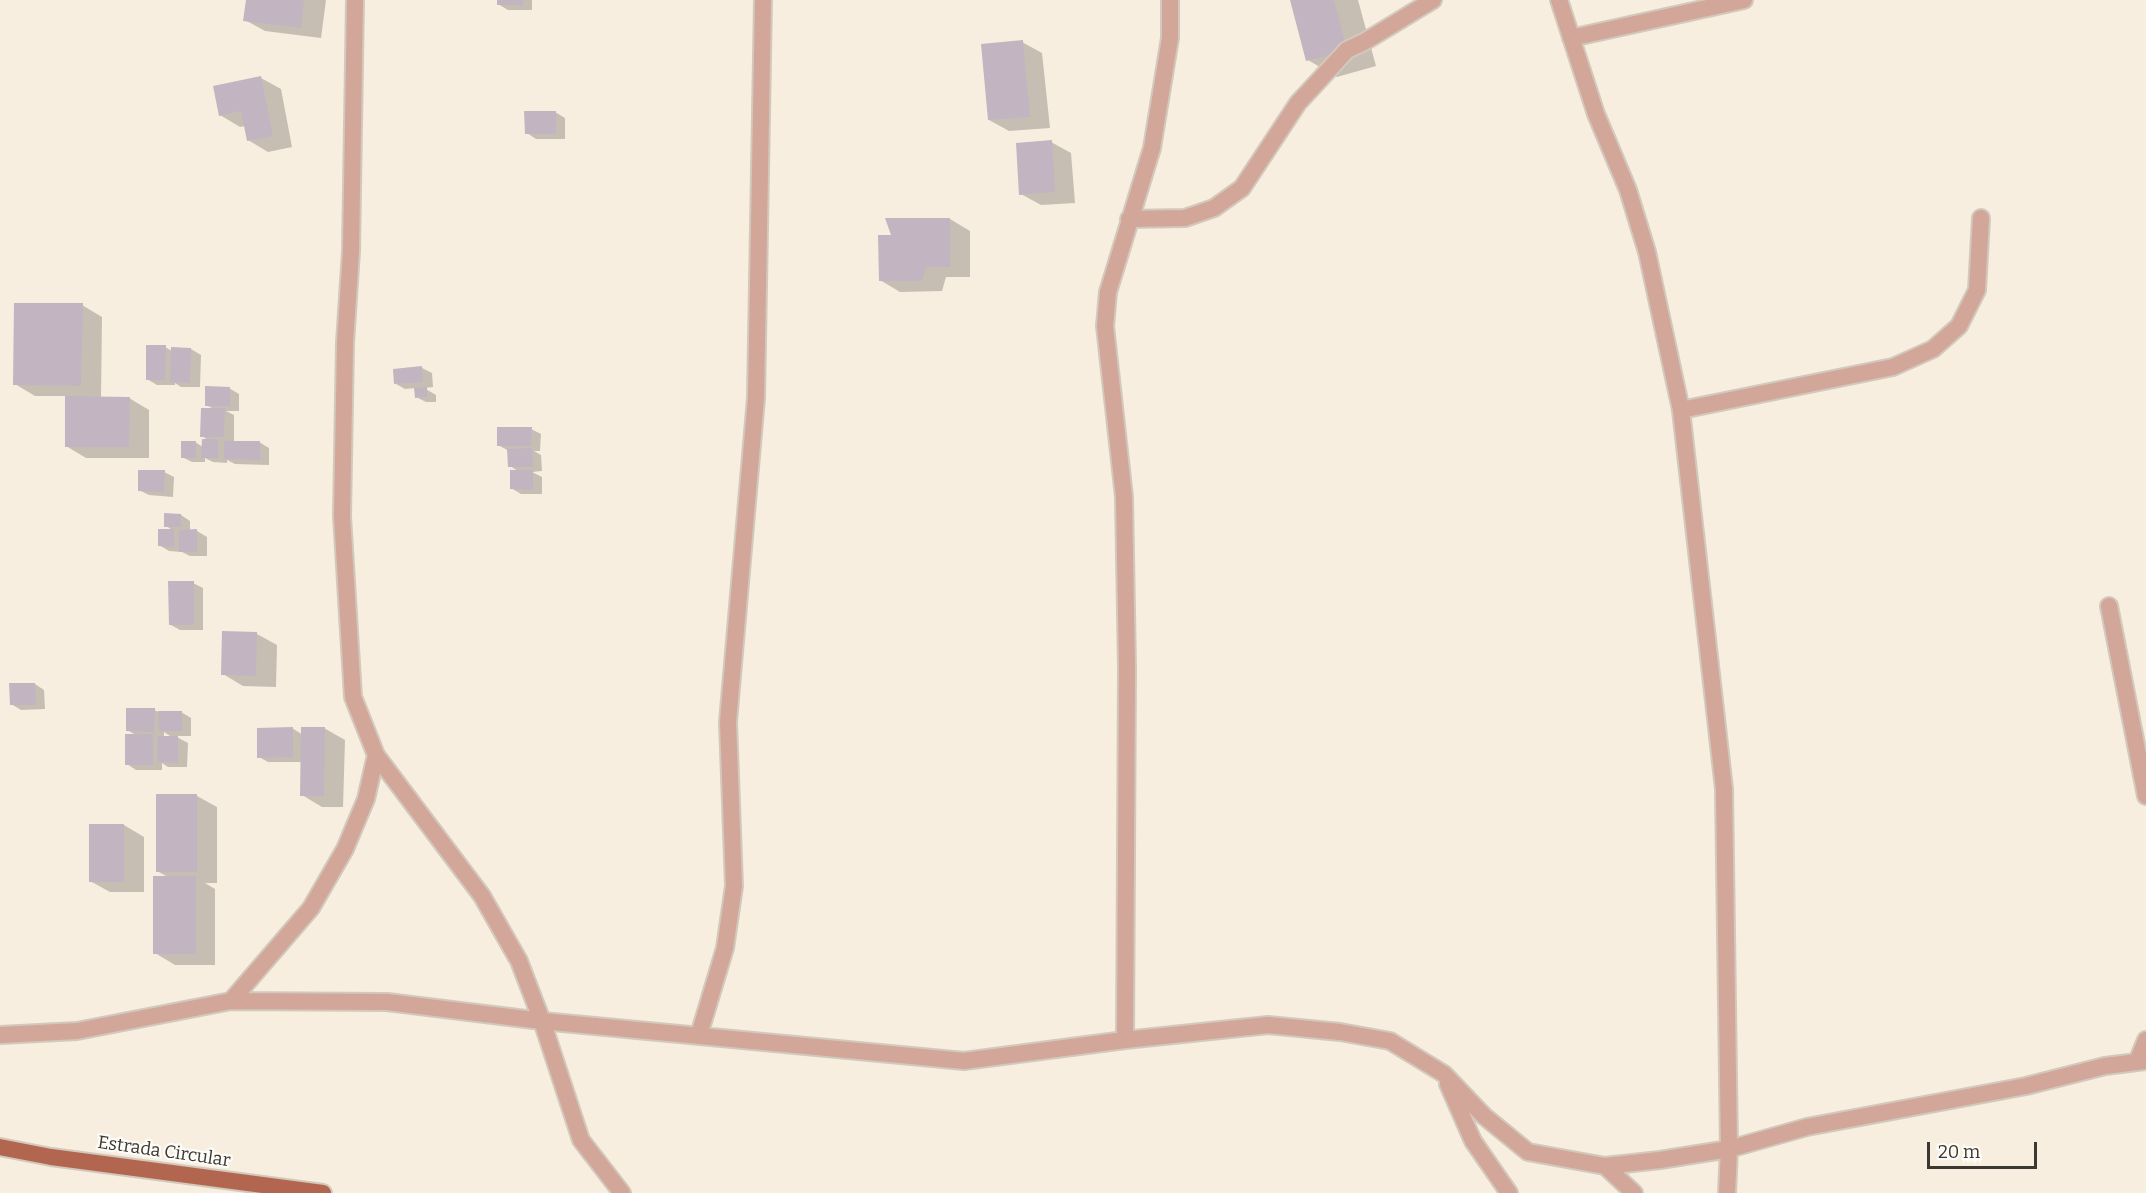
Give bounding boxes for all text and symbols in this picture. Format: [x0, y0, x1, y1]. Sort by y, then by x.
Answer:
scale bar [1930, 1130, 2040, 1168]
street label: Estrada Circular [96, 1132, 232, 1172]
text: 20 m [1938, 1141, 1980, 1163]

